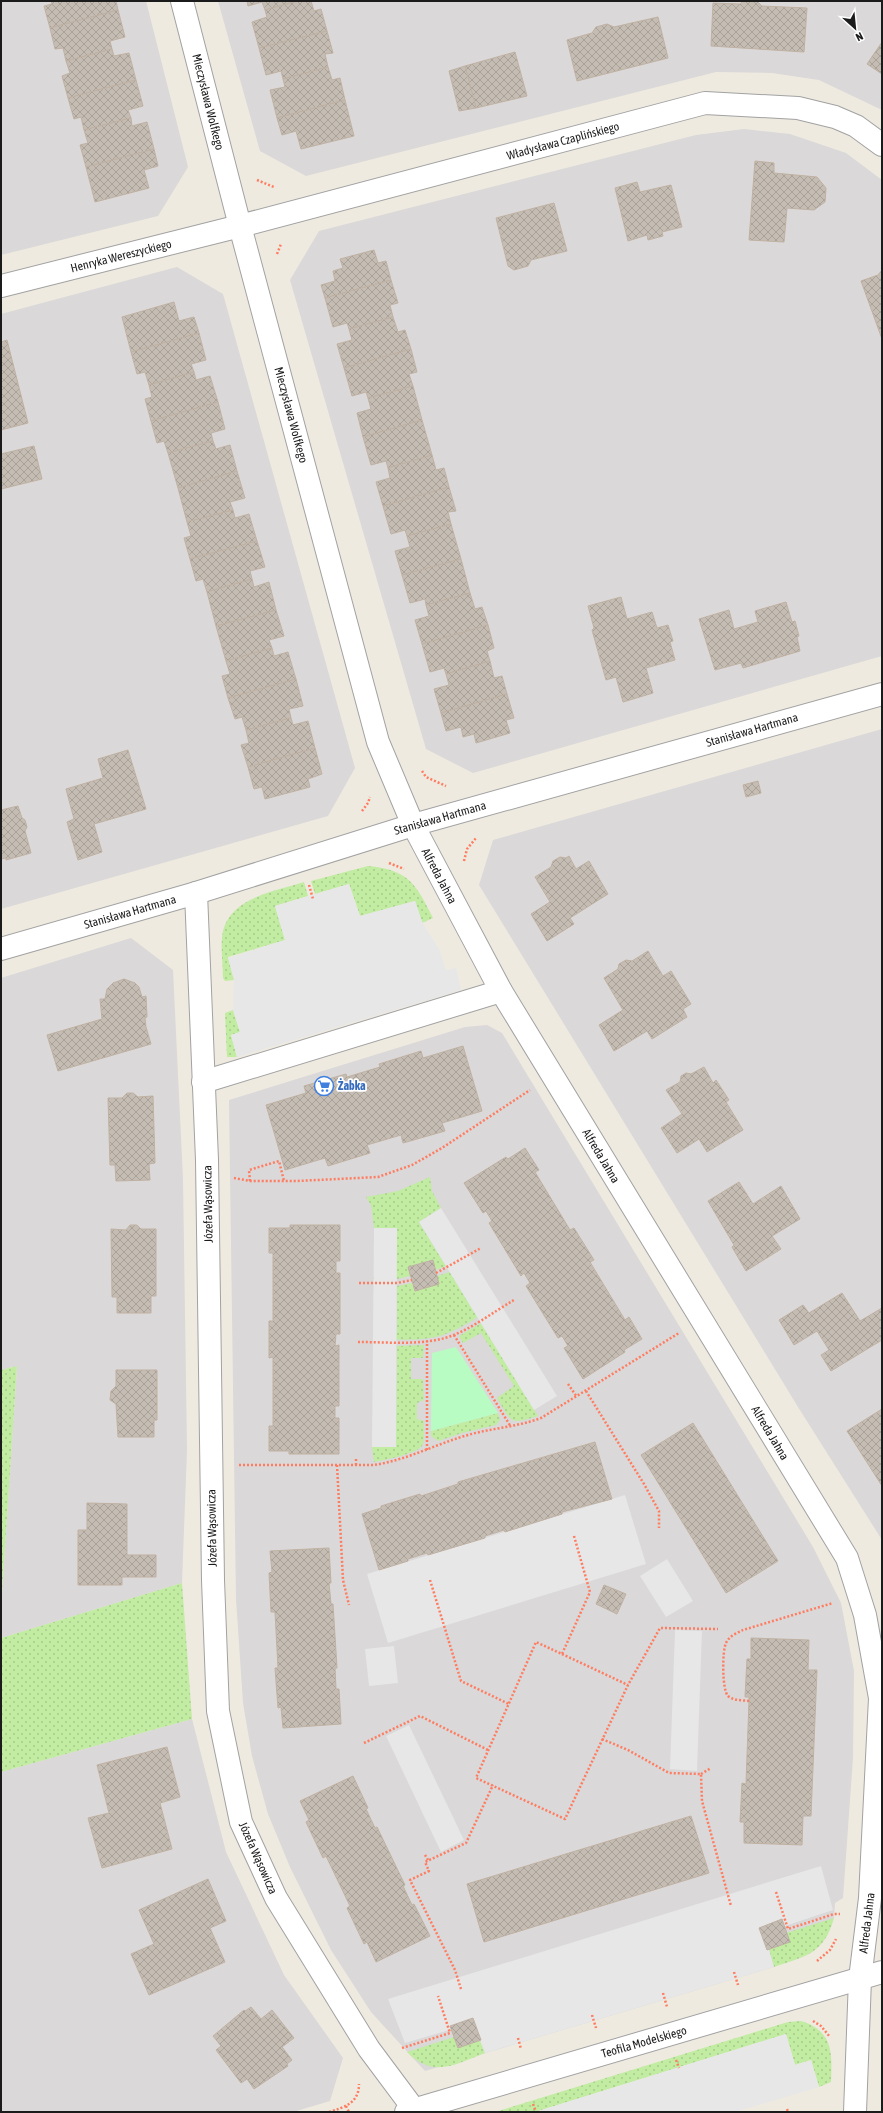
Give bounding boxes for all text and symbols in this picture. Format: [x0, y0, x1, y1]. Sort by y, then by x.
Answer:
north arrow [835, 8, 875, 48]
text: N [854, 30, 865, 44]
street label: Mieczysława Wolfkego [189, 52, 227, 152]
street label: Władysława Czaplińskiego [505, 119, 621, 163]
street label: Henryka Wereszyckiego [69, 237, 173, 275]
street label: Mieczysława Wolfkego [271, 366, 311, 465]
street label: Stanisława Hartmana [704, 710, 800, 750]
street label: Stanisława Hartmana [392, 798, 488, 838]
street label: Alfreda Jahna [419, 846, 459, 906]
street label: Stanisława Hartmana [82, 892, 178, 932]
supermarket icon: Żabka [313, 1075, 335, 1097]
place label: Żabka [338, 1078, 366, 1093]
street label: Alfreda Jahna [579, 1126, 623, 1186]
street label: Józefa Wąsowicza [200, 1165, 216, 1243]
street label: Alfreda Jahna [748, 1403, 792, 1463]
street label: Józefa Wąsowicza [204, 1489, 220, 1567]
street label: Józefa Wąsowicza [236, 1820, 280, 1896]
street label: Alfreda Jahna [856, 1892, 878, 1954]
street label: Teofila Modelskiego [600, 2023, 689, 2061]

